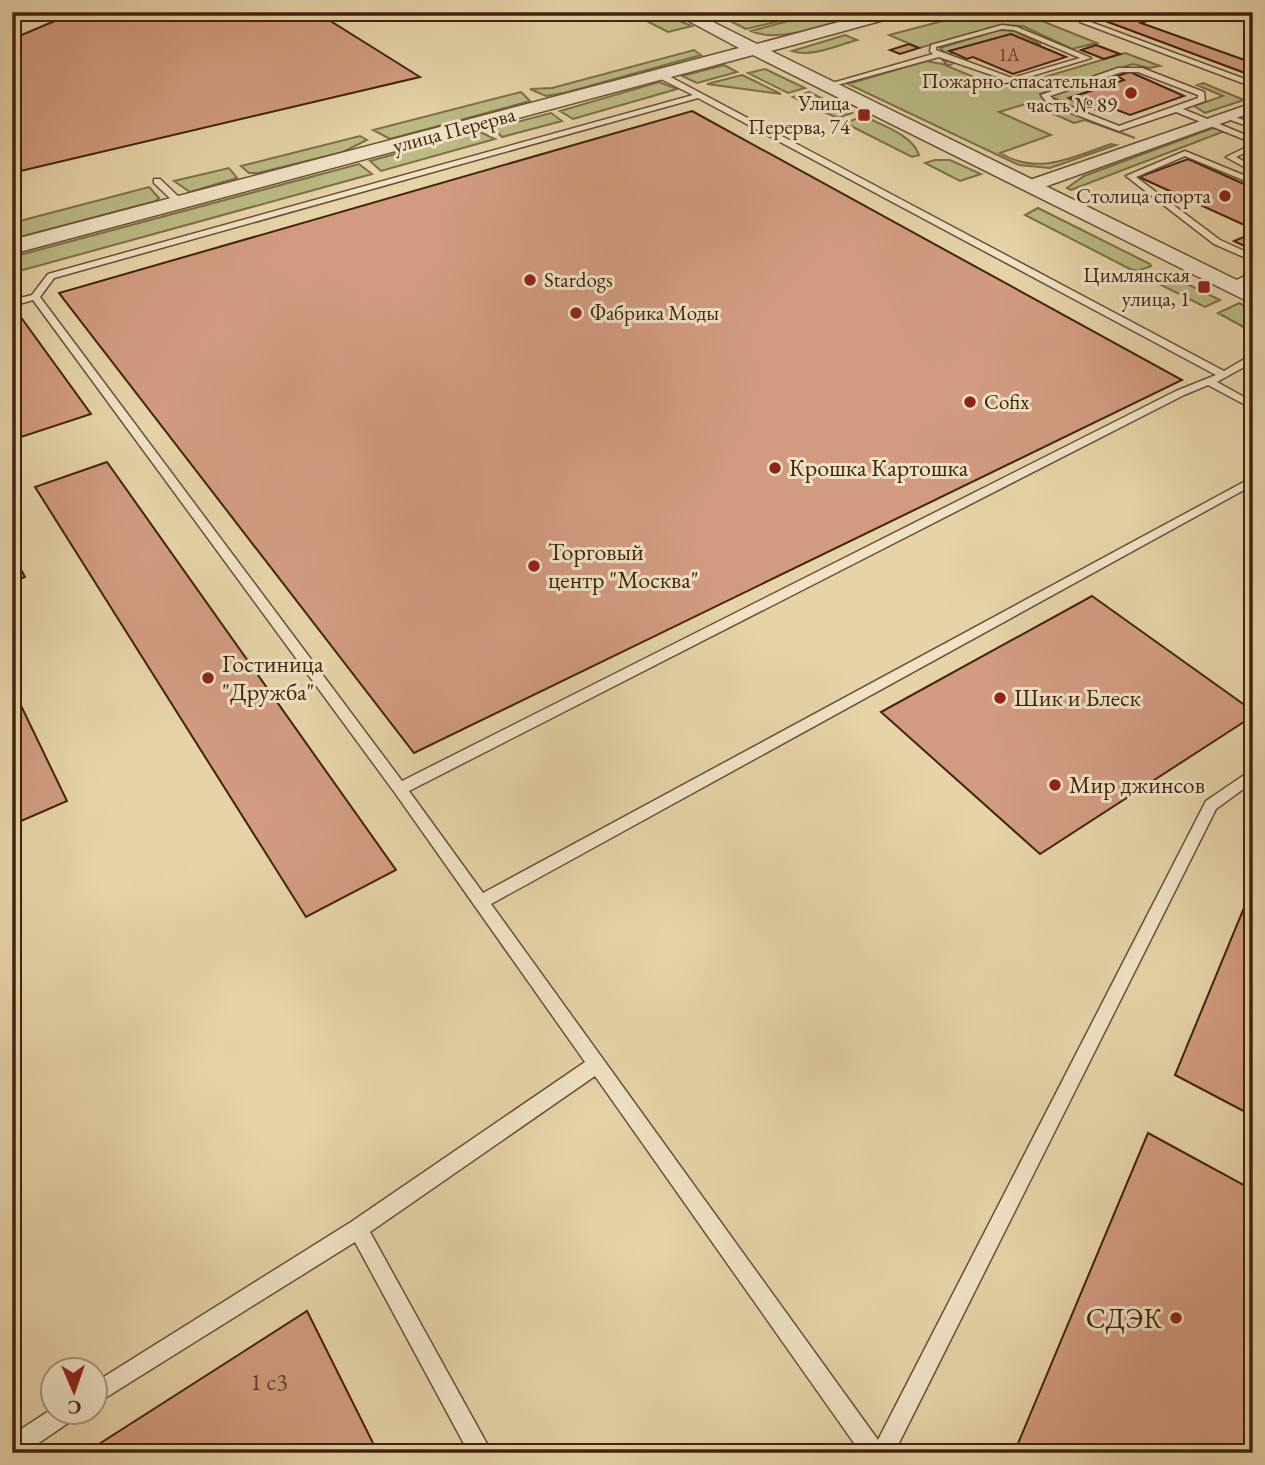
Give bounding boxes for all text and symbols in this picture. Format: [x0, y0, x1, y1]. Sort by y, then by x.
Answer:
house number: 1А [998, 43, 1020, 66]
place label: Пожарно-спасательная часть № 89 [921, 67, 1117, 118]
marker: Пожарно-спасательная часть № 89 [1123, 85, 1139, 101]
place label: Улица Перерва, 74 [748, 89, 851, 140]
street label: улица Перерва [389, 100, 519, 159]
marker: Улица Перерва, 74 [856, 107, 872, 123]
place label: Столица спорта [1076, 182, 1212, 209]
marker: Столица спорта [1217, 188, 1233, 204]
place label: Цимлянская улица, 1 [1083, 261, 1190, 312]
place label: Stardogs [544, 266, 613, 293]
marker: Stardogs [522, 272, 538, 288]
marker: Цимлянская улица, 1 [1196, 279, 1212, 295]
place label: Фабрика Моды [590, 299, 719, 326]
marker: Фабрика Моды [568, 305, 584, 321]
place label: Cofix [984, 388, 1029, 415]
marker: Cofix [962, 394, 978, 410]
place label: Крошка Картошка [789, 452, 969, 483]
marker: Крошка Картошка [767, 460, 783, 476]
place label: Торговый центр "Москва" [548, 536, 699, 595]
marker: Торговый центр "Москва" [526, 558, 542, 574]
place label: Гостиница "Дружба" [222, 648, 324, 707]
marker: Гостиница "Дружба" [200, 670, 216, 686]
place label: Шик и Блеск [1014, 682, 1141, 713]
marker: Шик и Блеск [992, 690, 1008, 706]
place label: Мир джинсов [1069, 769, 1205, 800]
marker: Мир джинсов [1047, 777, 1063, 793]
place label: СДЭК [1086, 1300, 1162, 1336]
marker: СДЭК [1168, 1310, 1184, 1326]
north arrow [38, 1356, 108, 1426]
house number: 1 с3 [250, 1366, 288, 1397]
text: С [67, 1395, 82, 1420]

